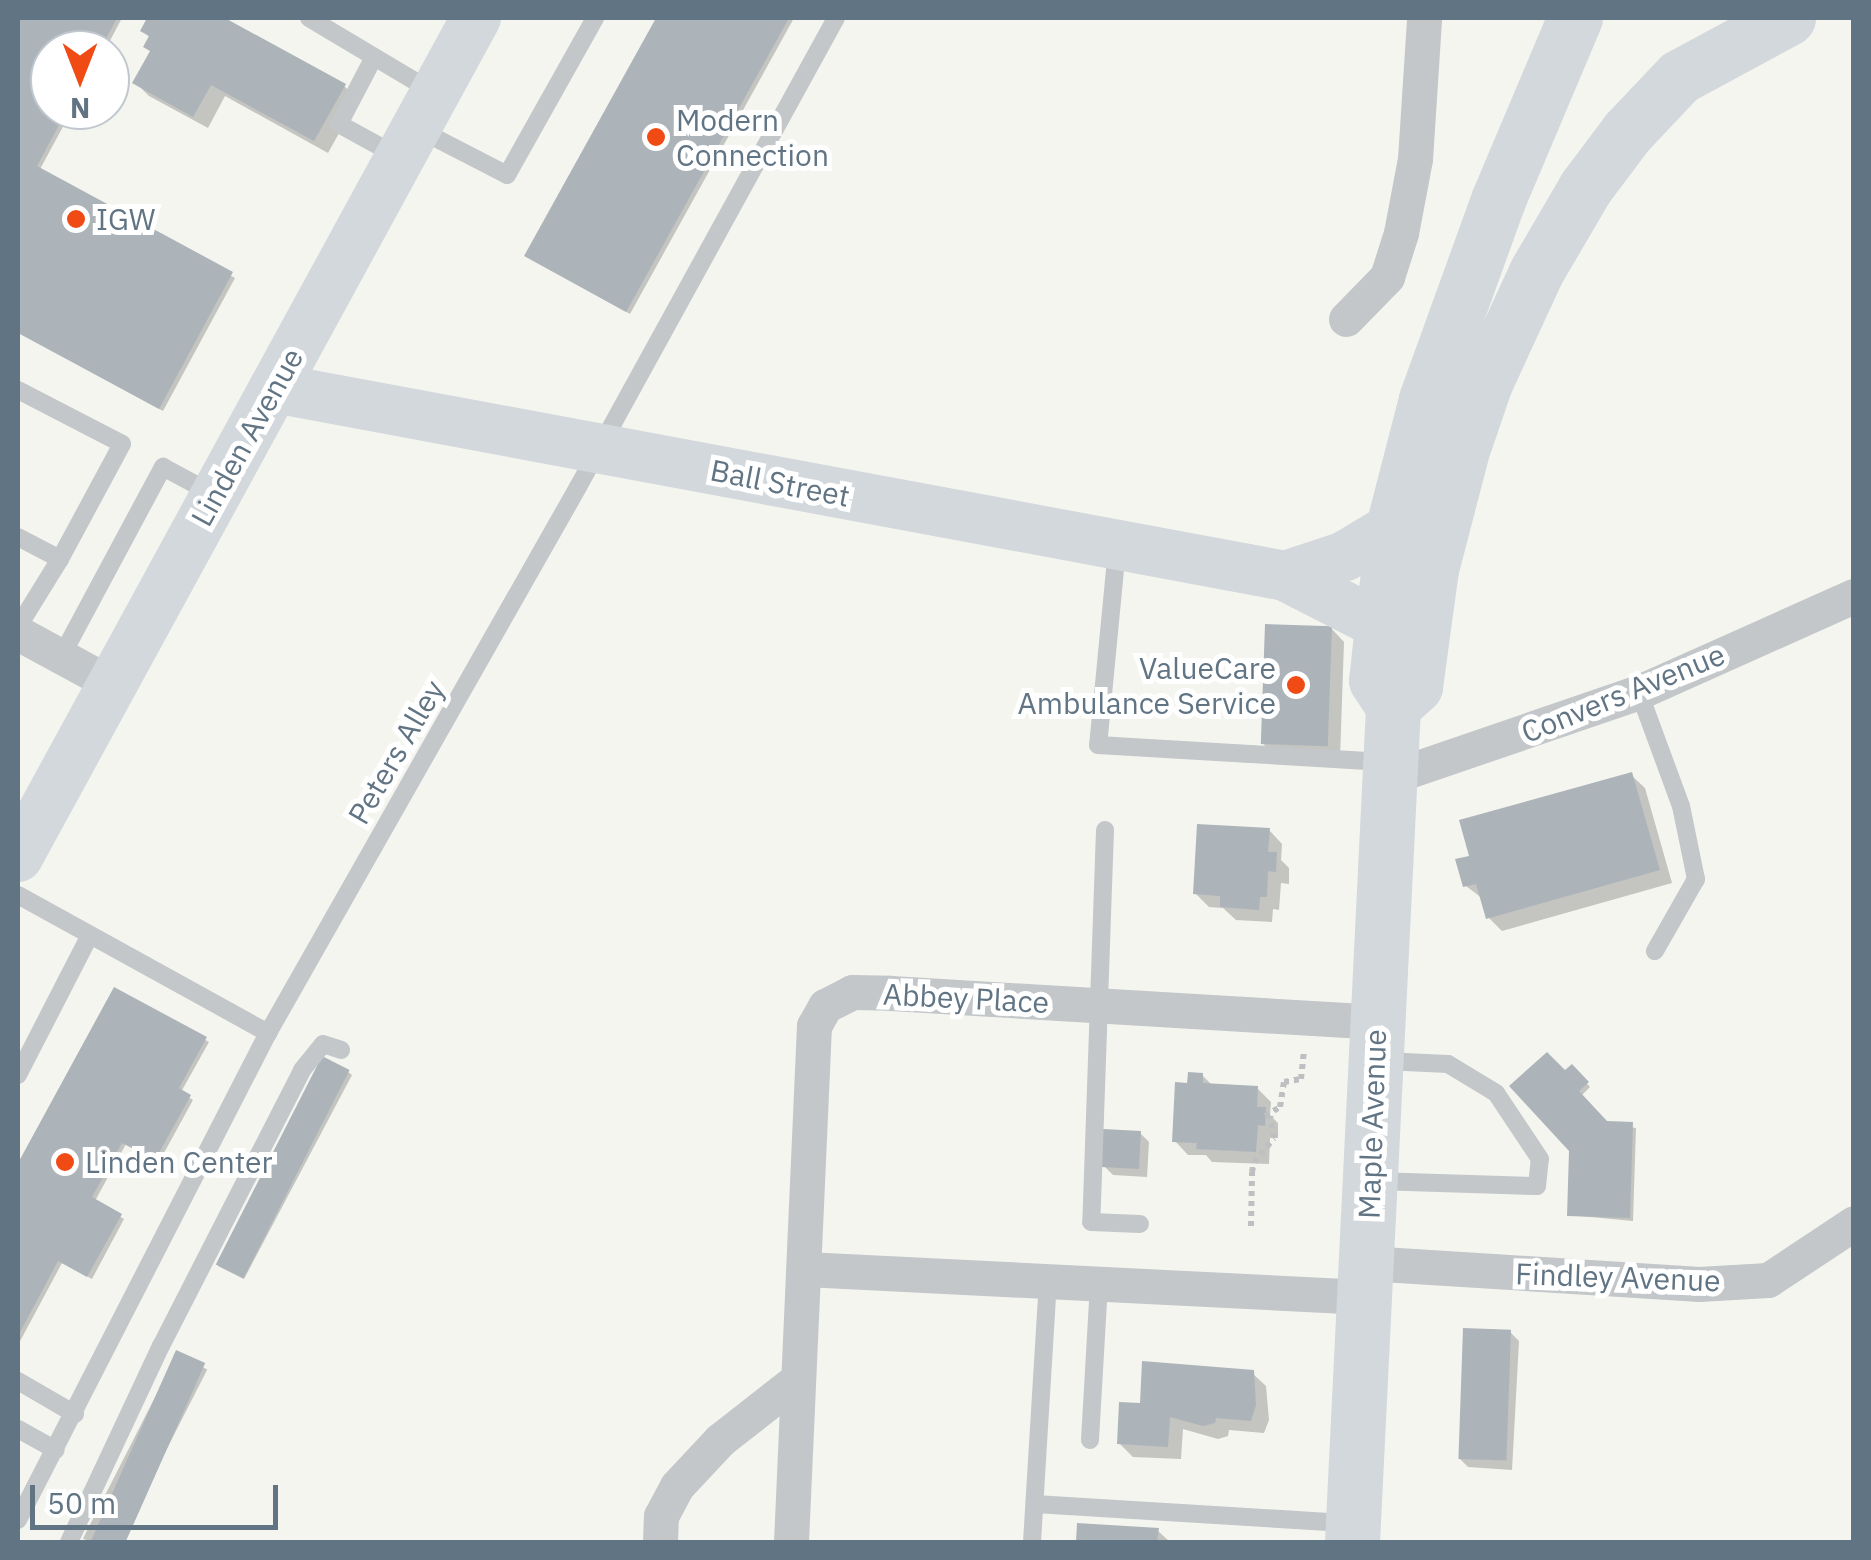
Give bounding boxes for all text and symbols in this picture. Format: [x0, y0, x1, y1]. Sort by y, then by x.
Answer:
north arrow [30, 30, 130, 130]
text: N [70, 90, 90, 127]
place label: Modern Connection [676, 102, 829, 172]
marker: Modern Connection [645, 126, 667, 148]
place label: IGW [96, 201, 155, 237]
marker: IGW [65, 208, 87, 230]
street label: Linden Avenue [183, 342, 311, 532]
street label: Ball Street [707, 452, 853, 514]
street label: Convers Avenue [1516, 636, 1730, 750]
place label: ValueCare Ambulance Service [1018, 650, 1276, 720]
street label: Peters Alley [340, 674, 452, 830]
marker: ValueCare Ambulance Service [1285, 674, 1307, 696]
street label: Abbey Place [882, 976, 1050, 1020]
street label: Maple Avenue [1351, 1029, 1393, 1219]
place label: Linden Center [85, 1144, 273, 1180]
marker: Linden Center [54, 1151, 76, 1173]
street label: Findley Avenue [1515, 1255, 1721, 1299]
scale bar [35, 1465, 282, 1527]
text: 50 m [47, 1483, 116, 1522]

